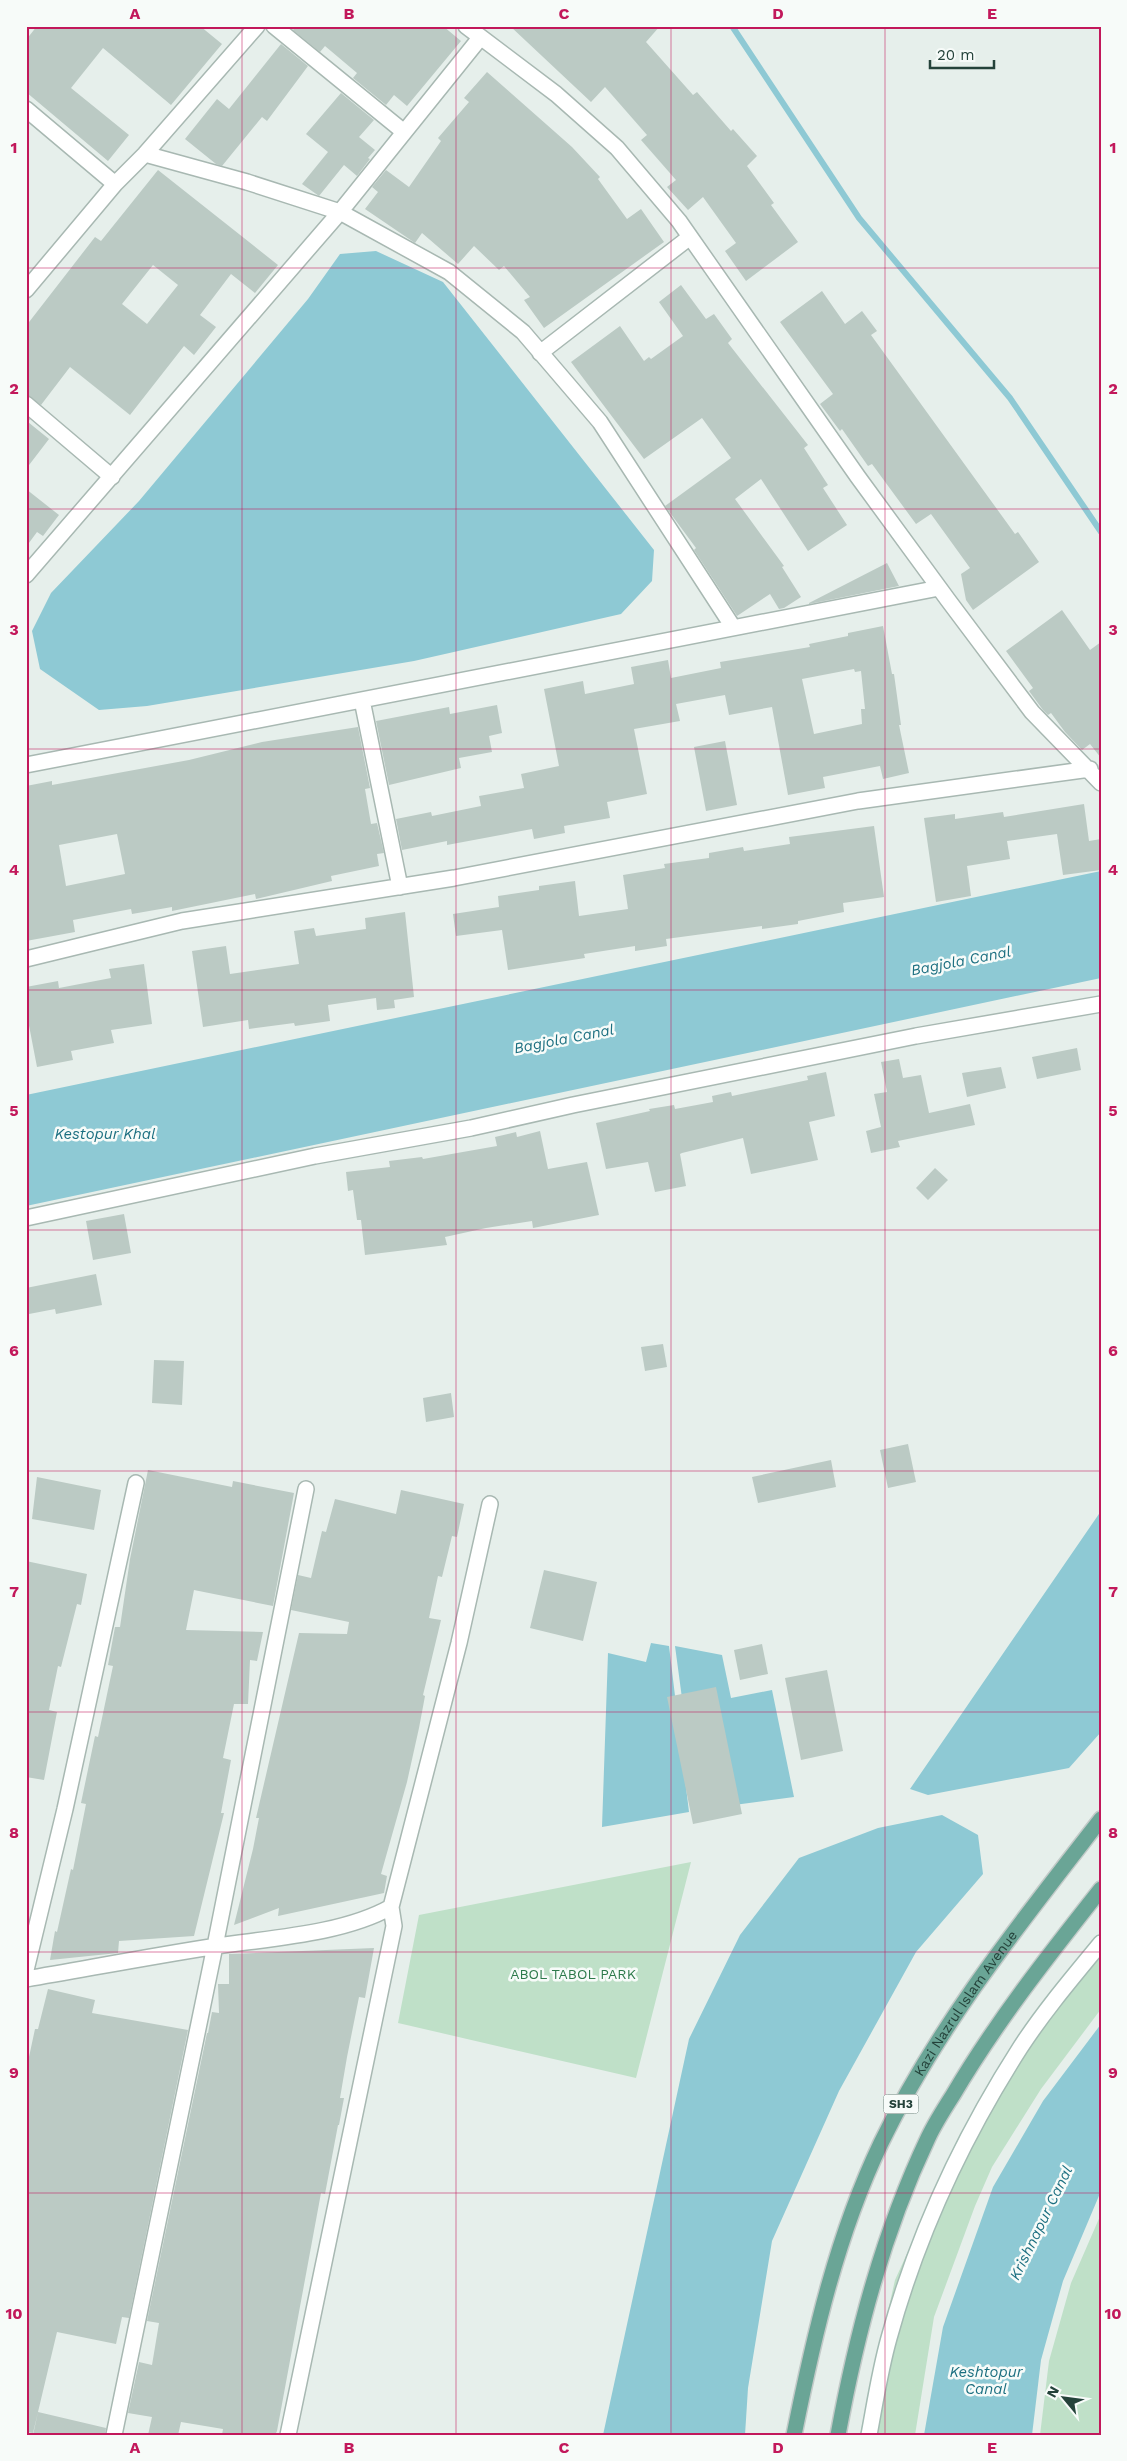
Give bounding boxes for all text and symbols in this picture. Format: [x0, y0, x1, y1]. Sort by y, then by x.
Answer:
text: A [130, 4, 141, 23]
text: B [344, 4, 355, 23]
text: C [559, 4, 570, 23]
text: D [772, 4, 784, 23]
text: E [987, 4, 997, 23]
scale bar [930, 38, 993, 70]
text: 20 m [937, 46, 975, 64]
text: 1 [11, 138, 17, 157]
text: 1 [1110, 138, 1116, 157]
text: 2 [9, 379, 19, 398]
text: 2 [1108, 379, 1118, 398]
text: 3 [9, 620, 19, 639]
text: 3 [1108, 620, 1118, 639]
text: 4 [9, 860, 19, 879]
text: 4 [1108, 860, 1118, 879]
water label: Bagjola Canal [909, 942, 1013, 980]
water label: Bagjola Canal [512, 1020, 616, 1058]
text: 5 [9, 1101, 19, 1120]
text: 5 [1108, 1101, 1118, 1120]
water label: Kestopur Khal [55, 1125, 156, 1143]
text: 6 [9, 1341, 19, 1360]
text: 6 [1108, 1341, 1118, 1360]
text: 7 [9, 1582, 19, 1601]
text: 7 [1108, 1582, 1118, 1601]
text: 8 [9, 1823, 19, 1842]
text: 8 [1108, 1823, 1118, 1842]
street label: Kazi Nazrul Islam Avenue [911, 1927, 1020, 2079]
park label: ABOL TABOL PARK [510, 1966, 636, 1982]
text: 9 [9, 2063, 19, 2082]
text: 9 [1108, 2063, 1118, 2082]
road number: SH3 [884, 2094, 918, 2114]
water label: Krishnapur Canal [1006, 2163, 1077, 2283]
text: 10 [5, 2304, 23, 2323]
text: 10 [1104, 2304, 1122, 2323]
water label: Keshtopur Canal [950, 2363, 1024, 2398]
north arrow [1040, 2374, 1090, 2424]
text: N [1043, 2383, 1062, 2400]
text: A [130, 2438, 141, 2457]
text: B [344, 2438, 355, 2457]
text: C [559, 2438, 570, 2457]
text: D [772, 2438, 784, 2457]
text: E [987, 2438, 997, 2457]

